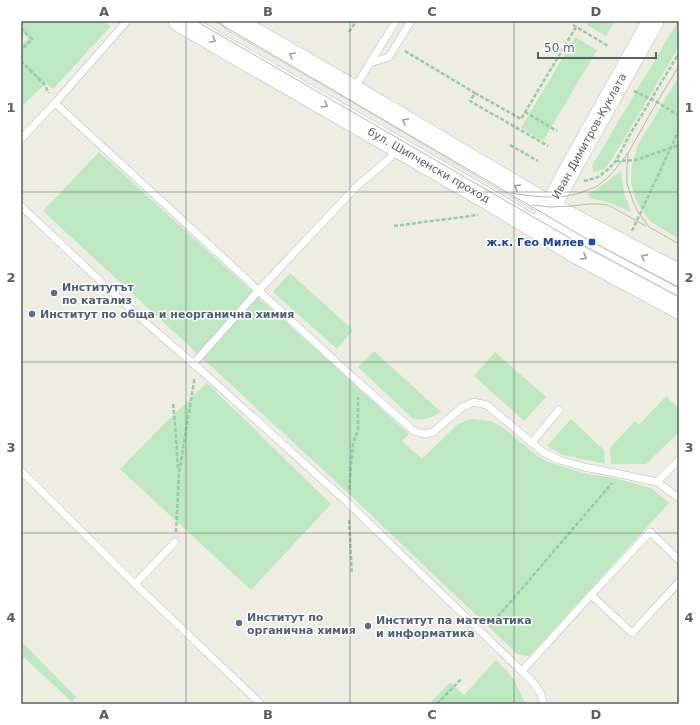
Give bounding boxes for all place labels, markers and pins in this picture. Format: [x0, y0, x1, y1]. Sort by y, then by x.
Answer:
place label: ж.к. Гео Милев [486, 236, 584, 249]
marker: ж.к. Гео Милев [587, 237, 597, 247]
place label: Институтът по катализ [62, 281, 135, 307]
marker: Институтът по катализ [49, 288, 59, 298]
place label: Институт по обща и неорганична химия [40, 308, 294, 321]
marker: Институт по обща и неорганична химия [27, 309, 37, 319]
place label: Институт по органична химия [247, 611, 356, 637]
place label: Институт па математика и информатика [376, 614, 532, 640]
marker: Институт по органична химия [234, 618, 244, 628]
marker: Институт па математика и информатика [363, 621, 373, 631]

